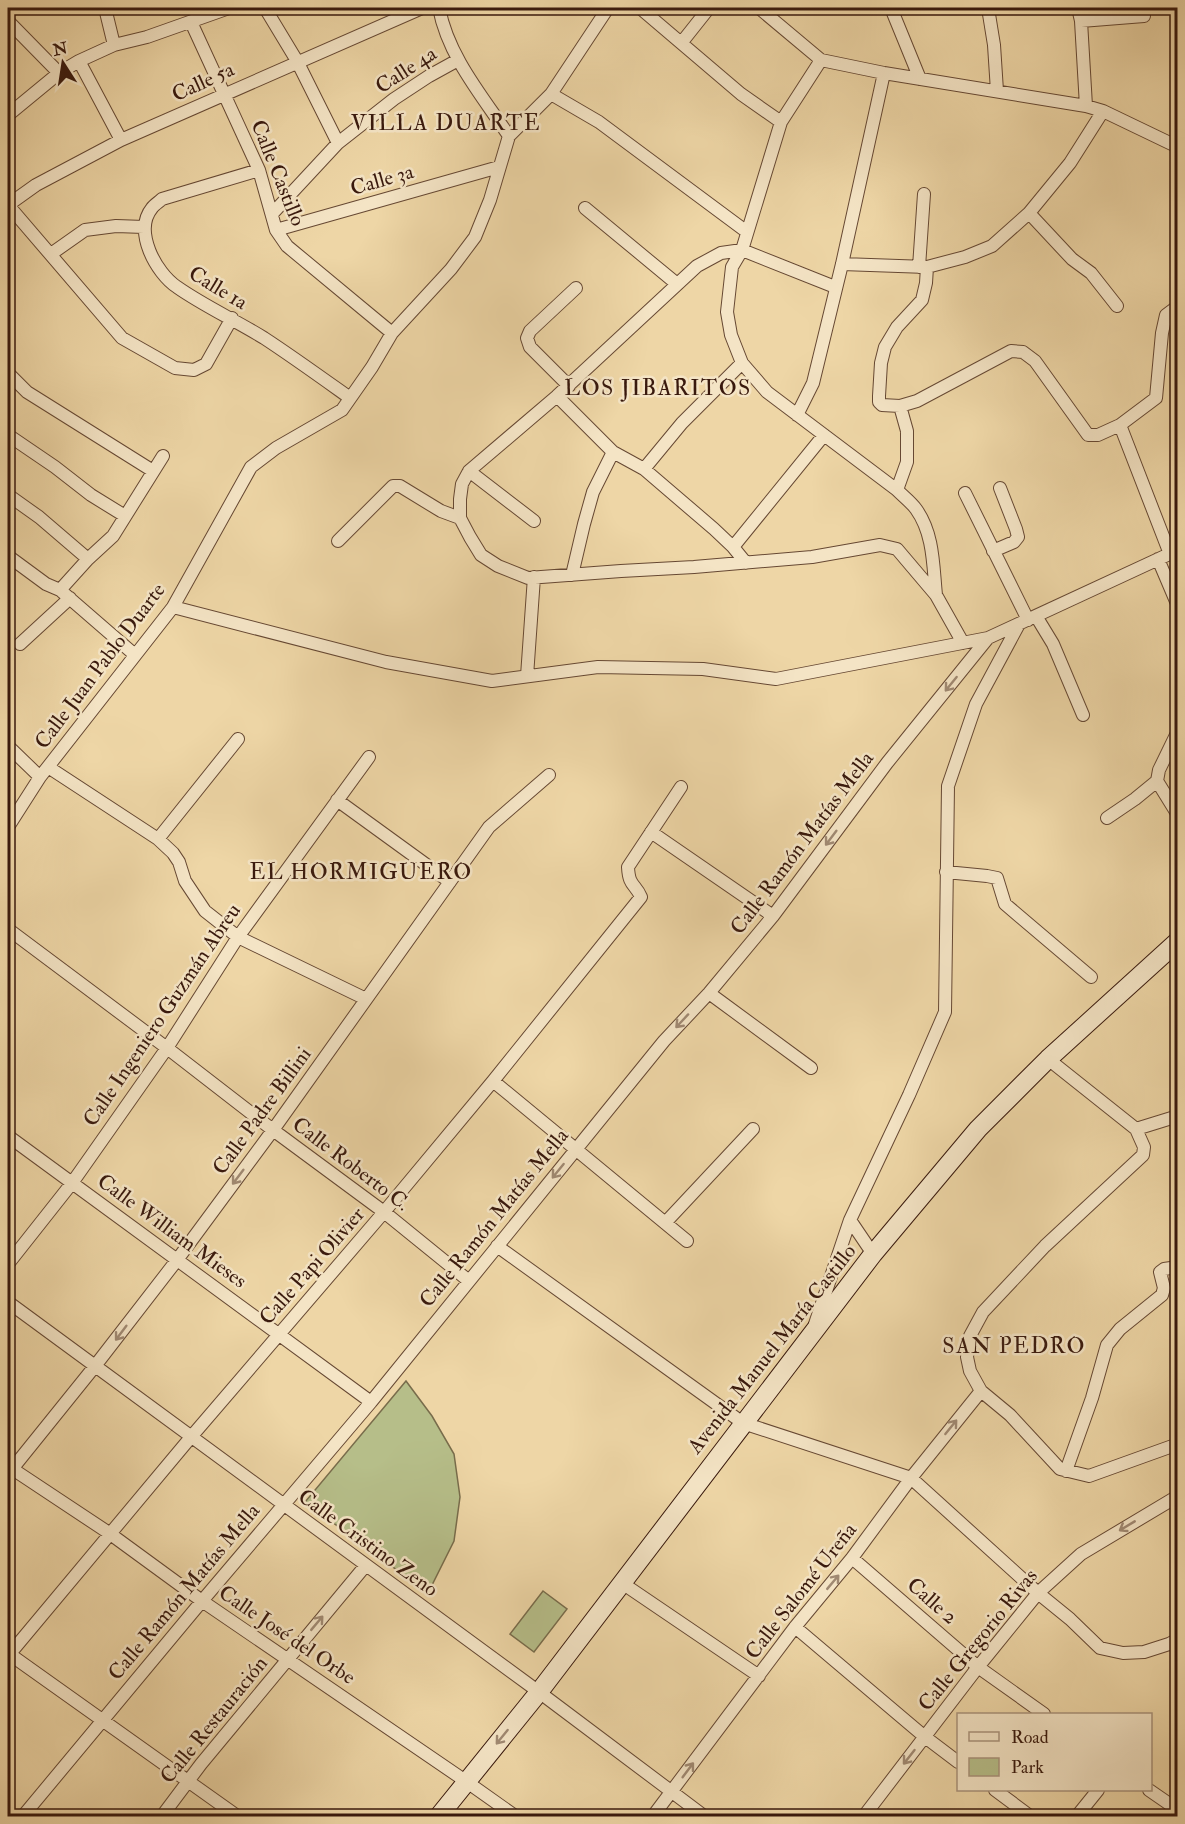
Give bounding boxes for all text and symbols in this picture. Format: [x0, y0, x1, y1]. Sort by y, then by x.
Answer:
north arrow [33, 33, 93, 93]
text: N [50, 38, 70, 61]
street label: Calle 4a [370, 40, 442, 100]
street label: Calle 5a [168, 56, 239, 108]
district label: VILLA DUARTE [351, 109, 541, 137]
street label: Calle Castillo [244, 116, 312, 230]
street label: Calle 3a [347, 158, 417, 202]
street label: Calle 1a [184, 260, 253, 316]
district label: LOS JIBARITOS [564, 374, 752, 402]
street label: Calle Juan Pablo Duarte [29, 577, 171, 754]
one-way arrow [945, 676, 958, 692]
street label: Calle Ramón Matías Mella [724, 746, 880, 940]
one-way arrow [825, 829, 838, 845]
district label: EL HORMIGUERO [249, 858, 473, 886]
street label: Calle Ingeniero Guzmán Abreu [77, 898, 247, 1132]
one-way arrow [675, 1014, 689, 1029]
street label: Calle Padre Billini [207, 1041, 318, 1180]
street label: Calle Roberto C. [287, 1111, 415, 1217]
street label: Calle Ramón Matías Mella [413, 1123, 575, 1313]
one-way arrow [551, 1163, 564, 1179]
street label: Calle William Mieses [92, 1168, 252, 1294]
one-way arrow [232, 1169, 244, 1185]
street label: Calle Papi Olivier [253, 1201, 371, 1331]
street label: Avenida Manuel María Castillo [681, 1239, 862, 1460]
one-way arrow [114, 1325, 127, 1341]
district label: SAN PEDRO [942, 1332, 1086, 1360]
one-way arrow [945, 1420, 958, 1436]
street label: Calle Cristino Zeno [293, 1483, 443, 1603]
street label: Calle Ramón Matías Mella [102, 1498, 266, 1686]
street label: Calle Salomé Ureña [739, 1517, 863, 1665]
one-way arrow [1119, 1520, 1136, 1532]
street label: Calle Gregorio Rivas [912, 1563, 1044, 1717]
street label: Calle 2 [901, 1572, 963, 1630]
one-way arrow [826, 1574, 839, 1590]
street label: Calle José del Orbe [213, 1579, 361, 1691]
one-way arrow [310, 1615, 323, 1631]
street label: Calle Restauración [154, 1651, 274, 1789]
legend [957, 1713, 1152, 1791]
text: Road [1011, 1726, 1049, 1749]
one-way arrow [496, 1729, 509, 1745]
one-way arrow [903, 1749, 916, 1765]
text: Park [1011, 1756, 1044, 1779]
one-way arrow [682, 1762, 694, 1778]

